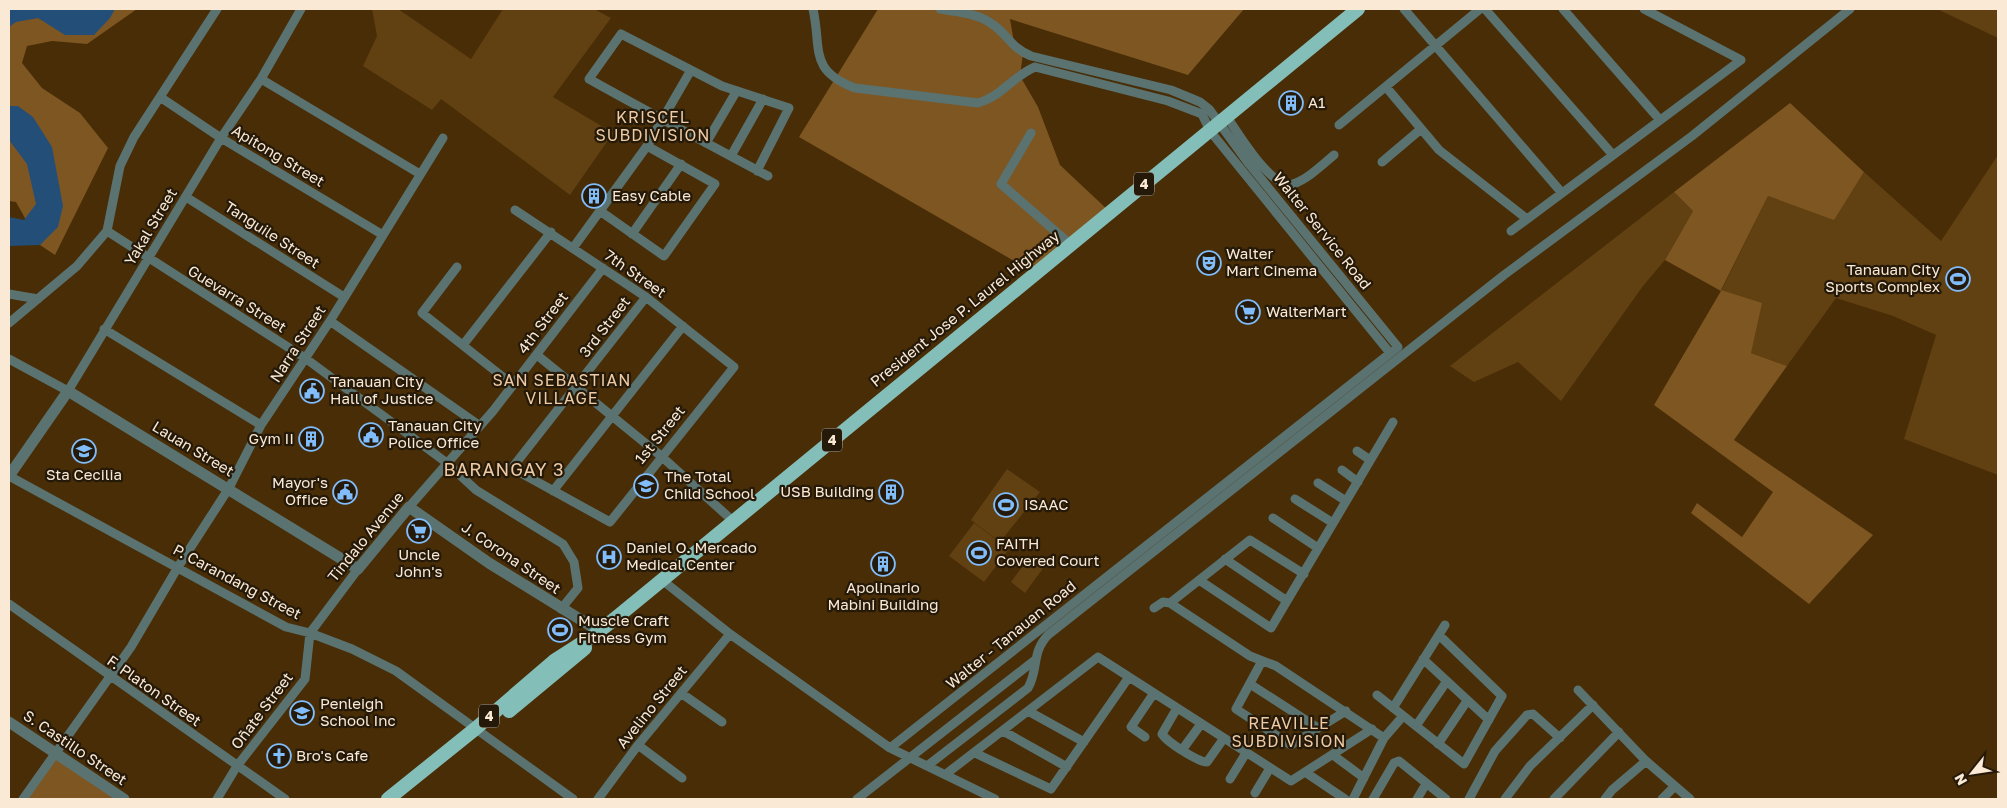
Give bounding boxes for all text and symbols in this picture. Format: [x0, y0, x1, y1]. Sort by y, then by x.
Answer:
building icon: A1 [1278, 90, 1304, 116]
place label: A1 [1308, 93, 1325, 111]
district label: KRISCEL SUBDIVISION [596, 107, 710, 145]
street label: Apitong Street [229, 120, 328, 190]
street label: Walter Service Road [1270, 168, 1376, 293]
road number: 4 [1134, 172, 1154, 195]
building icon: Easy Cable [581, 183, 607, 209]
street label: Yakal Street [120, 185, 180, 268]
place label: Easy Cable [612, 186, 691, 204]
street label: Tanguile Street [222, 197, 323, 272]
street label: President Jose P. Laurel Highway [866, 226, 1063, 390]
place label: Walter Mart Cinema [1226, 244, 1317, 279]
street label: 7th Street [601, 245, 670, 301]
theatre icon: Walter Mart Cinema [1196, 250, 1222, 276]
place label: Tanauan City Sports Complex [1825, 260, 1941, 295]
street label: Guevarra Street [185, 261, 290, 336]
sports icon: Tanauan City Sports Complex [1945, 266, 1971, 292]
street label: 4th Street [513, 288, 571, 357]
street label: 3rd Street [575, 293, 633, 360]
supermarket icon: WalterMart [1235, 299, 1261, 325]
street label: Narra Street [266, 302, 329, 385]
place label: WalterMart [1266, 302, 1347, 320]
district label: SAN SEBASTIAN VILLAGE [493, 370, 631, 408]
place label: Tanauan City Hall of Justice [330, 372, 434, 407]
public building icon: Tanauan City Hall of Justice [299, 378, 325, 404]
street label: 1st Street [630, 402, 688, 467]
place label: Tanauan City Police Office [388, 416, 482, 451]
street label: Lauan Street [149, 417, 238, 480]
public building icon: Tanauan City Police Office [358, 422, 384, 448]
building icon: Gym II [298, 426, 324, 452]
road number: 4 [822, 428, 842, 452]
place label: Gym II [249, 429, 294, 447]
school or university icon: Sta Cecilia [71, 438, 97, 464]
district label: BARANGAY 3 [444, 458, 564, 480]
place label: Sta Cecilia [46, 465, 122, 483]
place label: The Total Child School [664, 467, 755, 502]
place label: Mayor's Office [272, 473, 328, 508]
school or university icon: The Total Child School [633, 473, 659, 499]
public building icon: Mayor's Office [332, 479, 358, 505]
building icon: USB Building [878, 479, 904, 505]
place label: USB Building [780, 482, 874, 500]
street label: Tindalo Avenue [323, 488, 407, 585]
sports icon: ISAAC [993, 492, 1019, 518]
place label: ISAAC [1024, 495, 1068, 513]
street label: J. Corona Street [458, 517, 565, 597]
supermarket icon: Uncle John's [406, 518, 432, 544]
place label: FAITH Covered Court [996, 534, 1100, 569]
place label: Daniel O. Mercado Medical Center [626, 538, 757, 573]
street label: P. Carandang Street [170, 540, 305, 622]
sports icon: FAITH Covered Court [966, 540, 992, 566]
hospital icon: Daniel O. Mercado Medical Center [596, 544, 622, 570]
place label: Uncle John's [396, 545, 442, 580]
building icon: Apolinario Mabini Building [870, 551, 896, 577]
street label: Walter - Tanauan Road [942, 576, 1079, 692]
place label: Apolinario Mabini Building [827, 578, 939, 613]
place label: Muscle Craft Fitness Gym [578, 611, 669, 646]
sports icon: Muscle Craft Fitness Gym [547, 617, 573, 643]
street label: F. Platon Street [104, 651, 205, 729]
street label: Avelino Street [612, 661, 690, 751]
street label: Oñate Street [226, 668, 296, 752]
place label: Penleigh School Inc [320, 694, 396, 729]
school or university icon: Penleigh School Inc [289, 700, 315, 726]
road number: 4 [479, 704, 499, 728]
street label: S. Castillo Street [20, 706, 131, 788]
district label: REAVILLE SUBDIVISION [1232, 713, 1346, 751]
church icon: Bro's Cafe [266, 743, 292, 769]
place label: Bro's Cafe [296, 746, 369, 764]
north arrow [1947, 748, 1997, 798]
text: N [1950, 771, 1970, 789]

